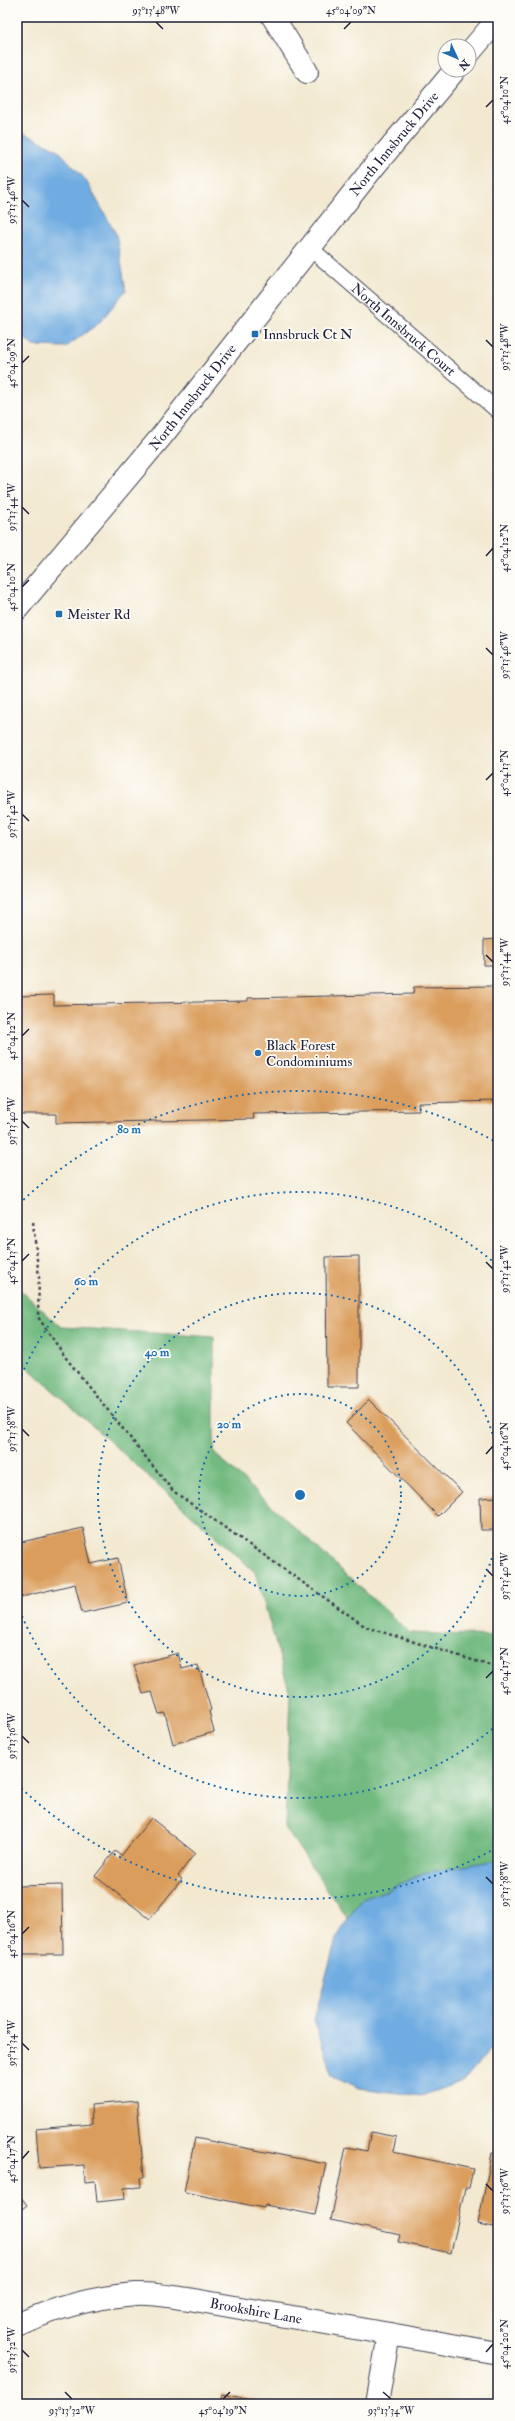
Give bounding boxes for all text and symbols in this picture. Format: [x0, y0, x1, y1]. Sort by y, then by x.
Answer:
text: 93°13'48"W [131, 5, 180, 17]
text: 45°04'09"N [326, 5, 376, 17]
north arrow [437, 38, 477, 78]
text: N [455, 56, 473, 73]
text: 45°04'10"N [499, 76, 511, 124]
street label: North Innsbruck Drive [346, 88, 443, 200]
text: 93°13'46"W [6, 175, 18, 225]
street label: North Innsbruck Court [348, 280, 459, 380]
text: 93°13'48"W [499, 323, 511, 372]
place label: Innsbruck Ct N [263, 326, 353, 343]
marker: Innsbruck Ct N [250, 329, 260, 339]
text: 45°04'09"N [6, 338, 18, 388]
street label: North Innsbruck Drive [145, 341, 240, 454]
text: 93°13'44"W [6, 482, 18, 532]
text: 45°04'12"N [499, 524, 511, 572]
text: 45°04'10"N [6, 563, 18, 611]
place label: Meister Rd [67, 606, 130, 623]
marker: Meister Rd [54, 609, 64, 619]
text: 93°13'46"W [499, 630, 511, 680]
text: 45°04'13"N [499, 749, 511, 797]
text: 93°13'42"W [6, 789, 18, 839]
text: 93°13'44"W [499, 937, 511, 987]
text: 45°04'12"N [6, 1012, 18, 1060]
place label: Black Forest Condominiums [266, 1037, 352, 1070]
marker: Black Forest Condominiums [253, 1048, 263, 1058]
text: 93°13'40"W [6, 1096, 18, 1146]
text: 80 m [117, 1122, 141, 1137]
text: 45°04'13"N [6, 1237, 18, 1285]
text: 93°13'42"W [499, 1244, 511, 1294]
text: 60 m [74, 1274, 99, 1289]
text: 40 m [144, 1345, 170, 1360]
text: 93°13'38"W [6, 1405, 18, 1453]
text: 20 m [217, 1417, 242, 1432]
text: 45°04'16"N [499, 1422, 511, 1470]
centre of rings [293, 1488, 307, 1502]
text: 93°13'40"W [499, 1551, 511, 1601]
text: 45°04'17"N [499, 1647, 511, 1695]
text: 93°13'36"W [6, 1712, 18, 1760]
text: 93°13'38"W [499, 1860, 511, 1908]
text: 45°04'16"N [6, 1910, 18, 1958]
text: 93°13'34"W [6, 2019, 18, 2067]
text: 45°04'17"N [6, 2135, 18, 2183]
text: 93°13'36"W [499, 2167, 511, 2215]
street label: Brookshire Lane [209, 2295, 304, 2328]
text: 45°04'20"N [499, 2319, 511, 2369]
text: 93°13'32"W [6, 2326, 18, 2374]
text: 93°13'32"W [48, 2405, 96, 2417]
text: 45°04'19"N [199, 2405, 247, 2417]
text: 93°13'34"W [367, 2405, 415, 2417]

